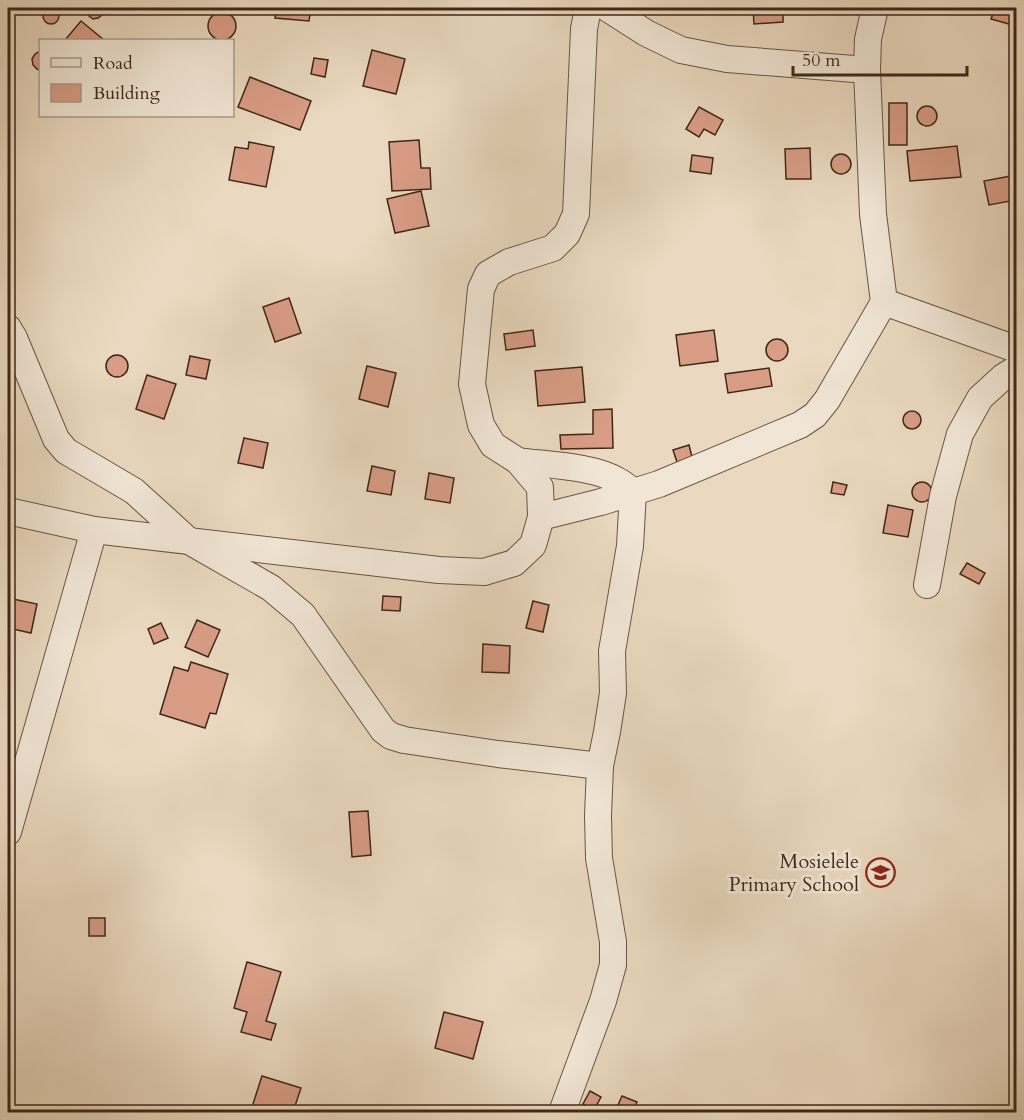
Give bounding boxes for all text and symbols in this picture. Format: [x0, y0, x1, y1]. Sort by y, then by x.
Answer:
legend [39, 39, 234, 117]
scale bar [793, 39, 967, 77]
text: 50 m [802, 48, 841, 73]
text: Road [93, 51, 133, 76]
text: Building [93, 81, 161, 106]
place label: Mosielele Primary School [729, 848, 859, 898]
school or university icon: Mosielele Primary School [864, 856, 896, 888]

